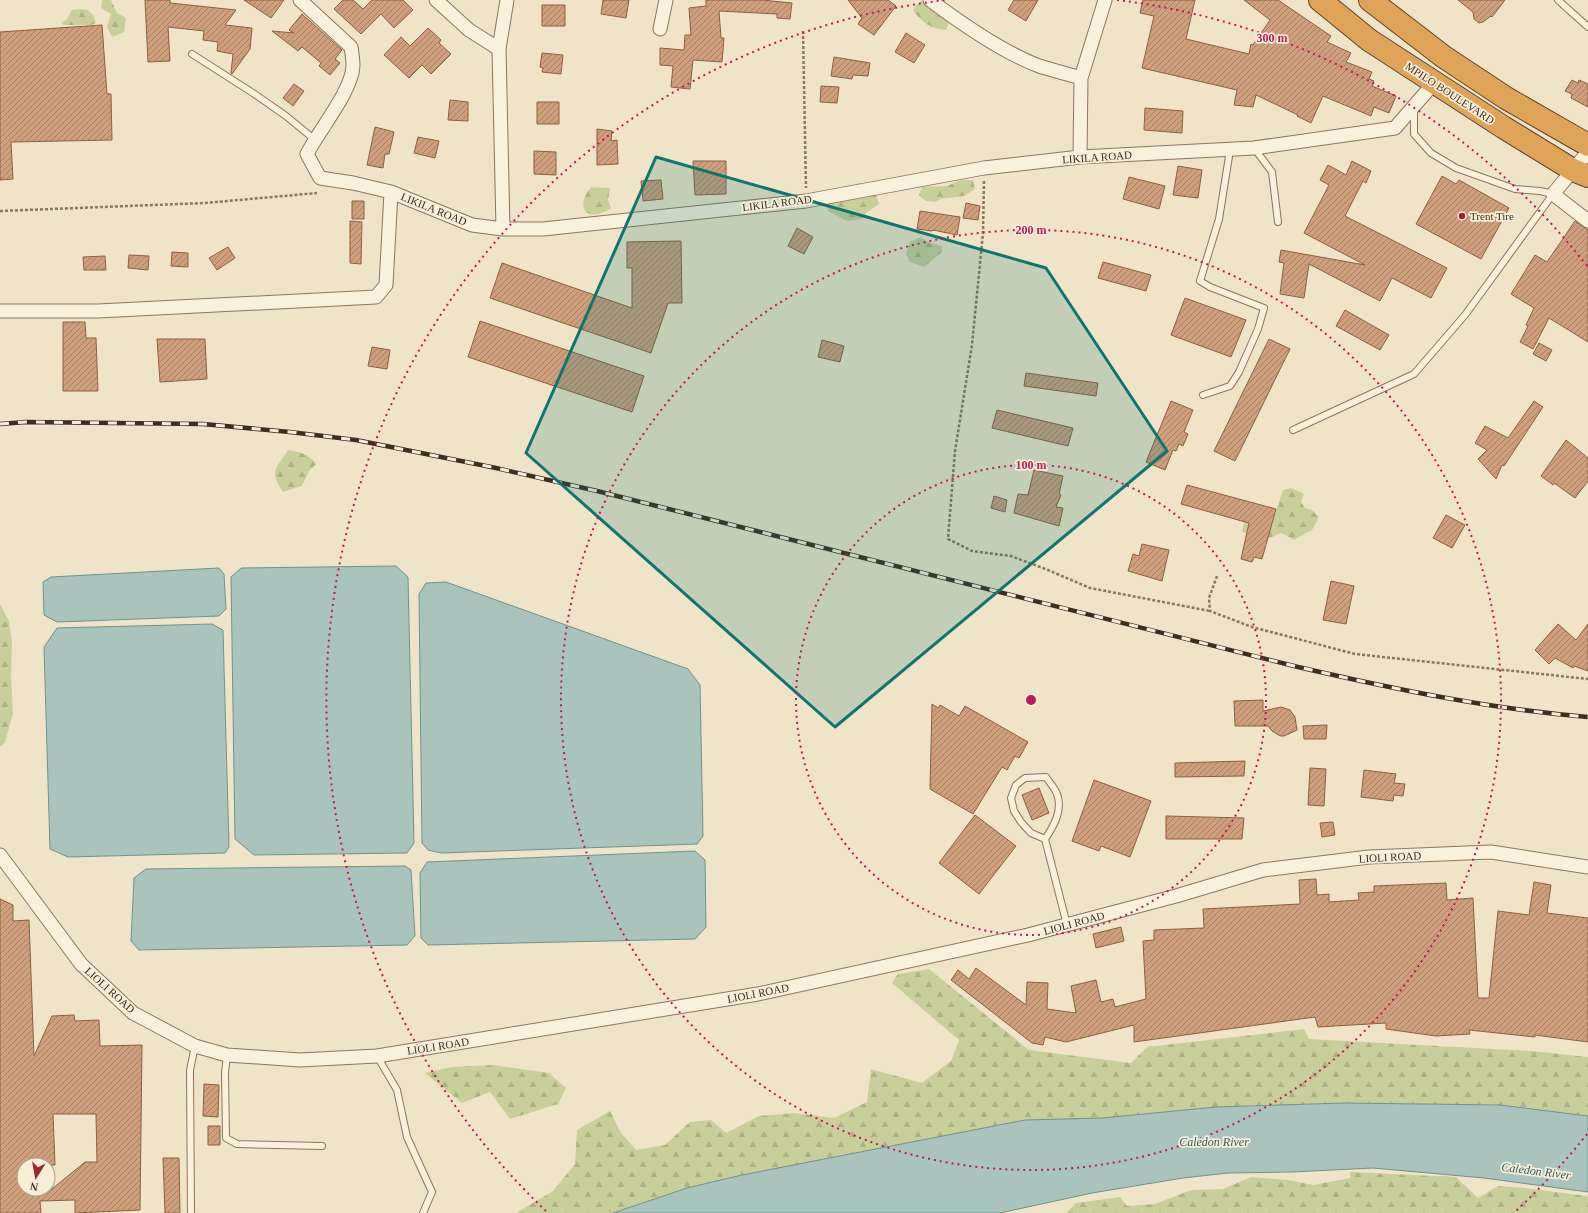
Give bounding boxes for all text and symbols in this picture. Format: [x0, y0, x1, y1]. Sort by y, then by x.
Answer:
text: 300 m [1257, 31, 1288, 45]
street label: MPILO BOULEVARD [1403, 60, 1497, 126]
street label: LIKILA ROAD [1062, 149, 1132, 165]
street label: LIKILA ROAD [399, 190, 469, 228]
street label: LIKILA ROAD [742, 193, 813, 213]
place label: Trent Tire [1470, 210, 1514, 222]
marker: Trent Tire [1457, 211, 1467, 221]
text: 200 m [1016, 223, 1047, 237]
text: 100 m [1016, 458, 1047, 472]
centre of rings [1024, 693, 1038, 707]
street label: LIOLI ROAD [1358, 849, 1422, 865]
street label: LIOLI ROAD [1042, 909, 1106, 937]
street label: LIOLI ROAD [83, 965, 137, 1015]
street label: LIOLI ROAD [726, 981, 790, 1005]
street label: LIOLI ROAD [406, 1035, 470, 1057]
water label: Caledon River [1179, 1135, 1249, 1149]
north arrow [16, 1157, 56, 1197]
water label: Caledon River [1501, 1160, 1572, 1182]
text: N [29, 1180, 39, 1193]

